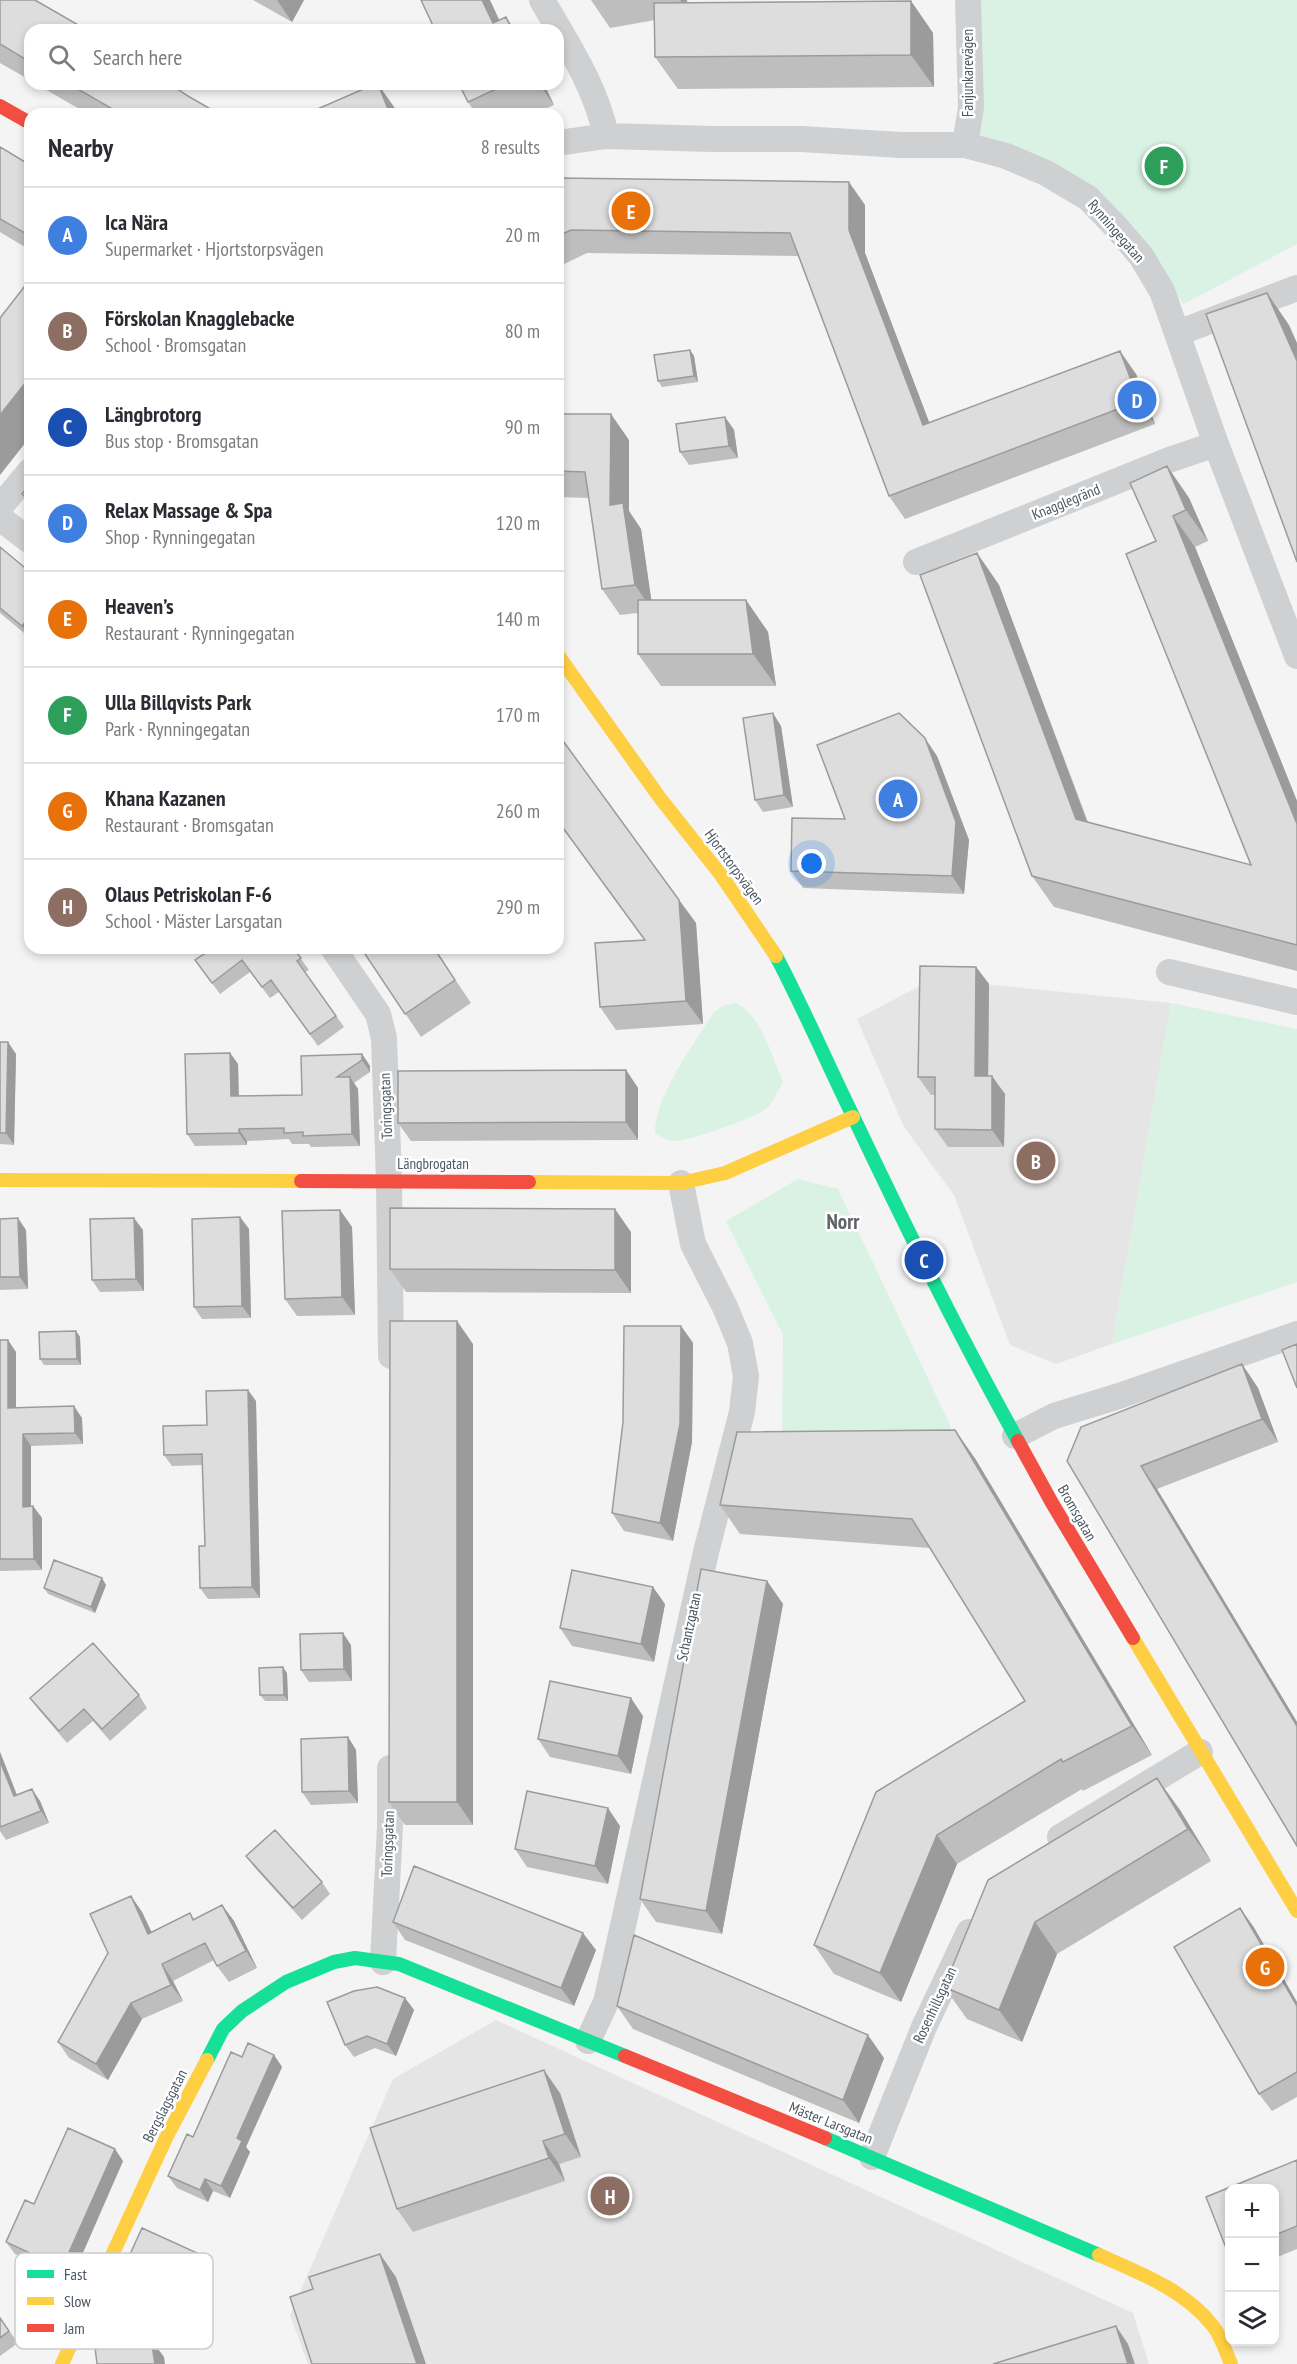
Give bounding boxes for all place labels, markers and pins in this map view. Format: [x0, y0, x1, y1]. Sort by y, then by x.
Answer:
pin: F [1144, 144, 1184, 188]
pin: E [612, 188, 650, 234]
pin: D [1118, 378, 1156, 422]
pin: A [878, 776, 918, 822]
pin: B [1016, 1138, 1056, 1184]
pin: C [904, 1238, 944, 1282]
pin: G [1246, 1944, 1284, 1990]
pin: H [590, 2174, 630, 2218]

